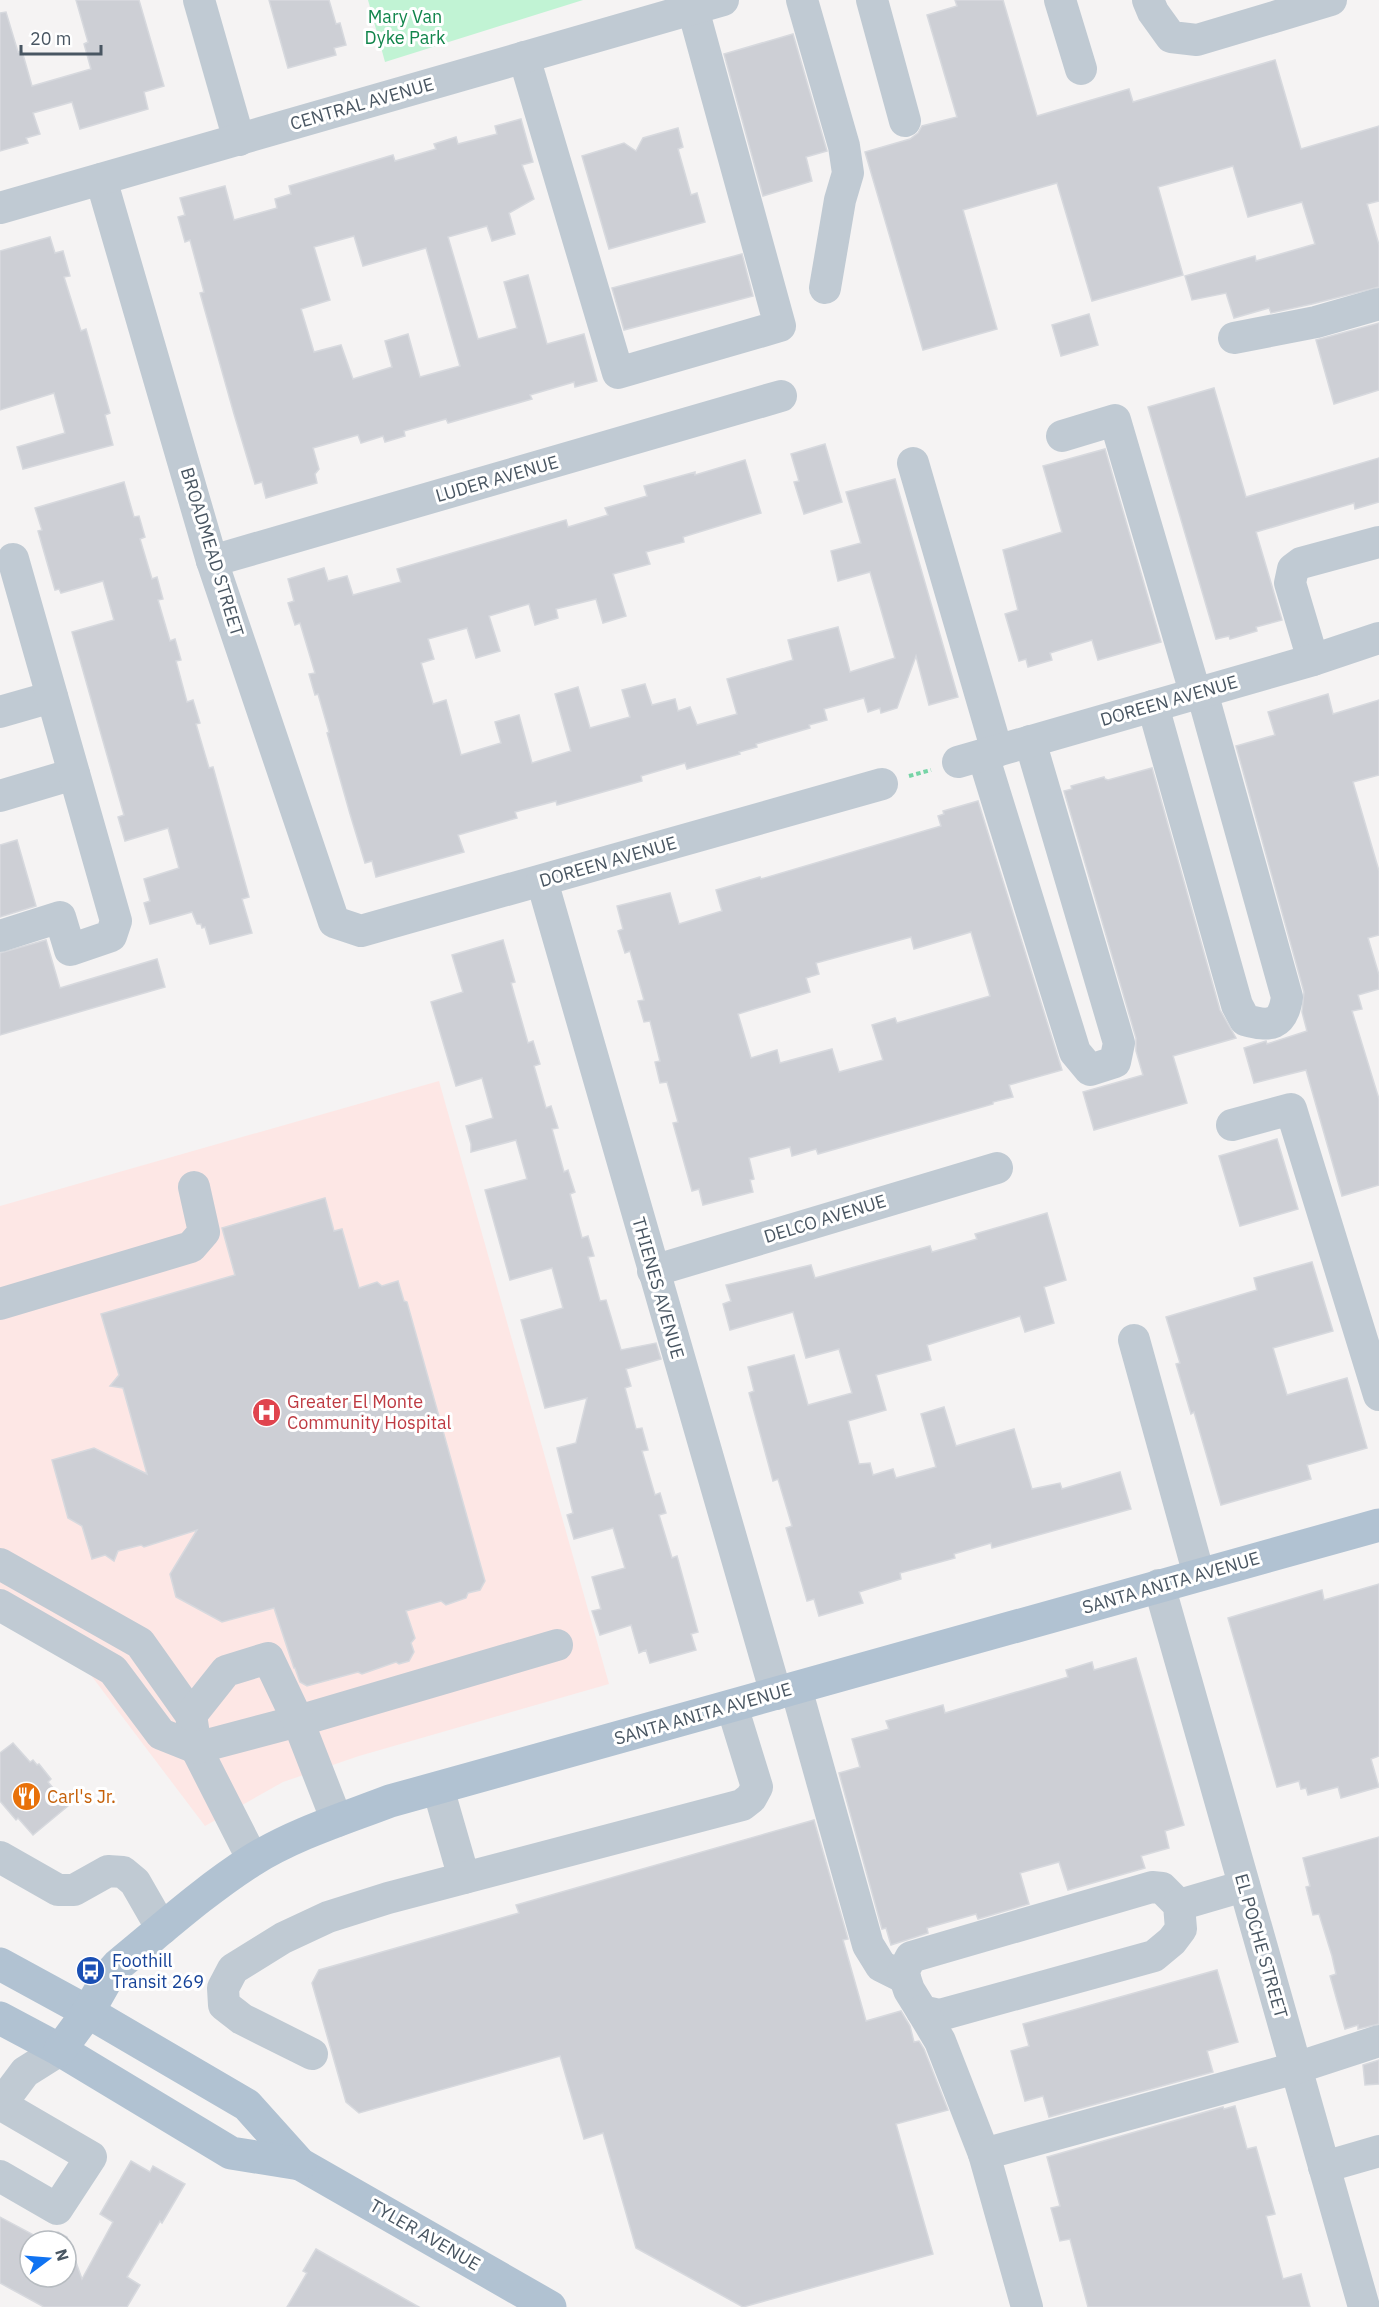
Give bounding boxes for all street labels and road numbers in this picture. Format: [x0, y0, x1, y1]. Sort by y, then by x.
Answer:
street label: CENTRAL AVENUE [287, 72, 437, 135]
street label: LUDER AVENUE [433, 450, 561, 507]
street label: BROADMEAD STREET [176, 465, 249, 639]
street label: DOREEN AVENUE [1097, 670, 1240, 731]
street label: DOREEN AVENUE [536, 831, 679, 892]
street label: DELCO AVENUE [761, 1189, 889, 1248]
street label: THIENES AVENUE [627, 1214, 690, 1361]
street label: SANTA ANITA AVENUE [1079, 1546, 1262, 1619]
street label: SANTA ANITA AVENUE [611, 1677, 794, 1750]
street label: EL POCHE STREET [1230, 1871, 1293, 2021]
street label: TYLER AVENUE [366, 2194, 485, 2276]

